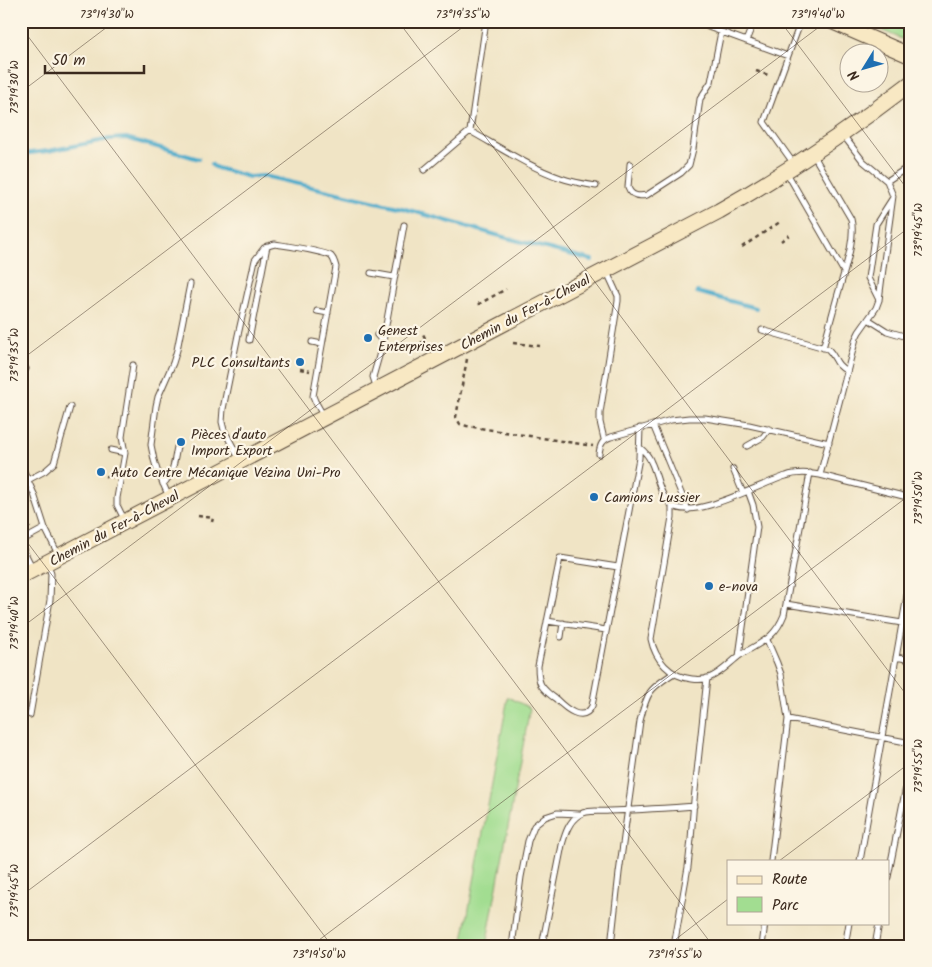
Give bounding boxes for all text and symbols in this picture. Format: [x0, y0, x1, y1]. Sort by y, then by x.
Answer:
text: 73°19'30"W [80, 5, 134, 24]
text: 73°19'35"W [436, 5, 490, 24]
text: 73°19'40"W [791, 5, 845, 24]
scale bar [45, 42, 144, 74]
north arrow [840, 42, 890, 92]
text: 50 m [52, 49, 86, 73]
text: 73°19'30"W [5, 60, 24, 114]
text: N [843, 65, 866, 85]
text: 73°19'45"W [909, 203, 928, 257]
street label: Chemin du Fer-à-Cheval [456, 269, 595, 357]
place label: Genest Enterprises [378, 320, 443, 358]
text: 73°19'35"W [5, 328, 24, 382]
marker: Genest Enterprises [362, 332, 374, 344]
place label: PLC Consultants [192, 352, 290, 374]
marker: PLC Consultants [294, 356, 306, 368]
place label: Pièces d'auto Import Export [191, 424, 273, 462]
marker: Pièces d'auto Import Export [175, 436, 187, 448]
place label: Auto Centre Mécanique Vézina Uni-Pro [111, 462, 341, 484]
marker: Auto Centre Mécanique Vézina Uni-Pro [95, 466, 107, 478]
text: 73°19'50"W [909, 471, 928, 525]
street label: Chemin du Fer-à-Cheval [45, 485, 184, 573]
place label: Camions Lussier [604, 487, 701, 509]
marker: Camions Lussier [588, 491, 600, 503]
place label: e-nova [719, 576, 758, 598]
marker: e-nova [703, 580, 715, 592]
text: 73°19'40"W [5, 596, 24, 650]
text: 73°19'55"W [909, 739, 928, 793]
legend [727, 860, 890, 924]
text: 73°19'45"W [5, 864, 24, 918]
text: Route [772, 868, 808, 892]
text: Parc [772, 894, 799, 918]
text: 73°19'50"W [292, 945, 346, 964]
text: 73°19'55"W [648, 945, 702, 964]

